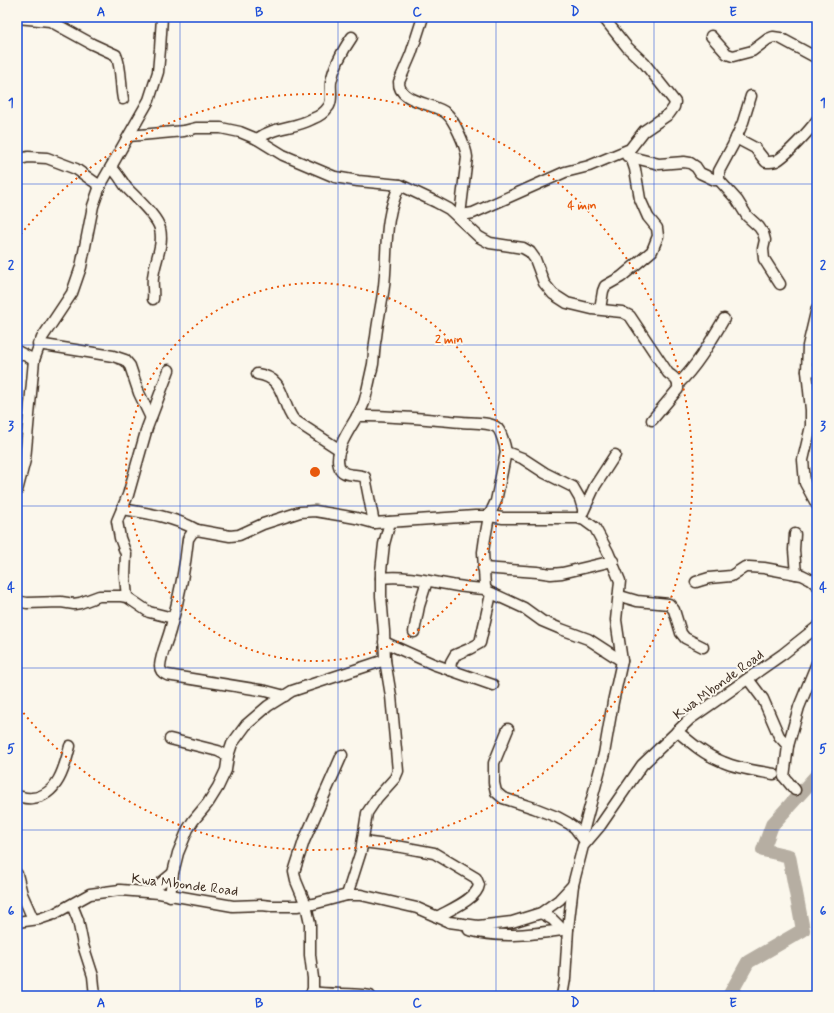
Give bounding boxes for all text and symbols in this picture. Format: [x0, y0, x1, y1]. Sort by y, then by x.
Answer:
text: A [97, 4, 105, 21]
text: B [255, 4, 264, 21]
text: C [412, 4, 422, 21]
text: D [571, 4, 580, 21]
text: E [729, 4, 737, 21]
text: 1 [8, 95, 14, 112]
text: 1 [820, 95, 826, 112]
text: 4 min [567, 198, 597, 214]
text: 2 [8, 257, 15, 274]
text: 2 [820, 257, 827, 274]
text: 2 min [435, 332, 463, 348]
text: 3 [8, 418, 14, 435]
text: 3 [820, 418, 826, 435]
centre of rings [308, 465, 322, 479]
text: 4 [7, 580, 15, 597]
text: 4 [819, 580, 827, 597]
street label: Kwa Mbonde Road [670, 646, 767, 724]
text: 5 [7, 741, 15, 758]
text: 5 [819, 741, 827, 758]
street label: Kwa Mbonde Road [130, 870, 239, 900]
text: 6 [8, 903, 15, 920]
text: 6 [820, 903, 827, 920]
text: A [97, 995, 105, 1012]
text: B [255, 995, 264, 1012]
text: C [412, 995, 422, 1012]
text: D [571, 995, 580, 1012]
text: E [729, 995, 737, 1012]

